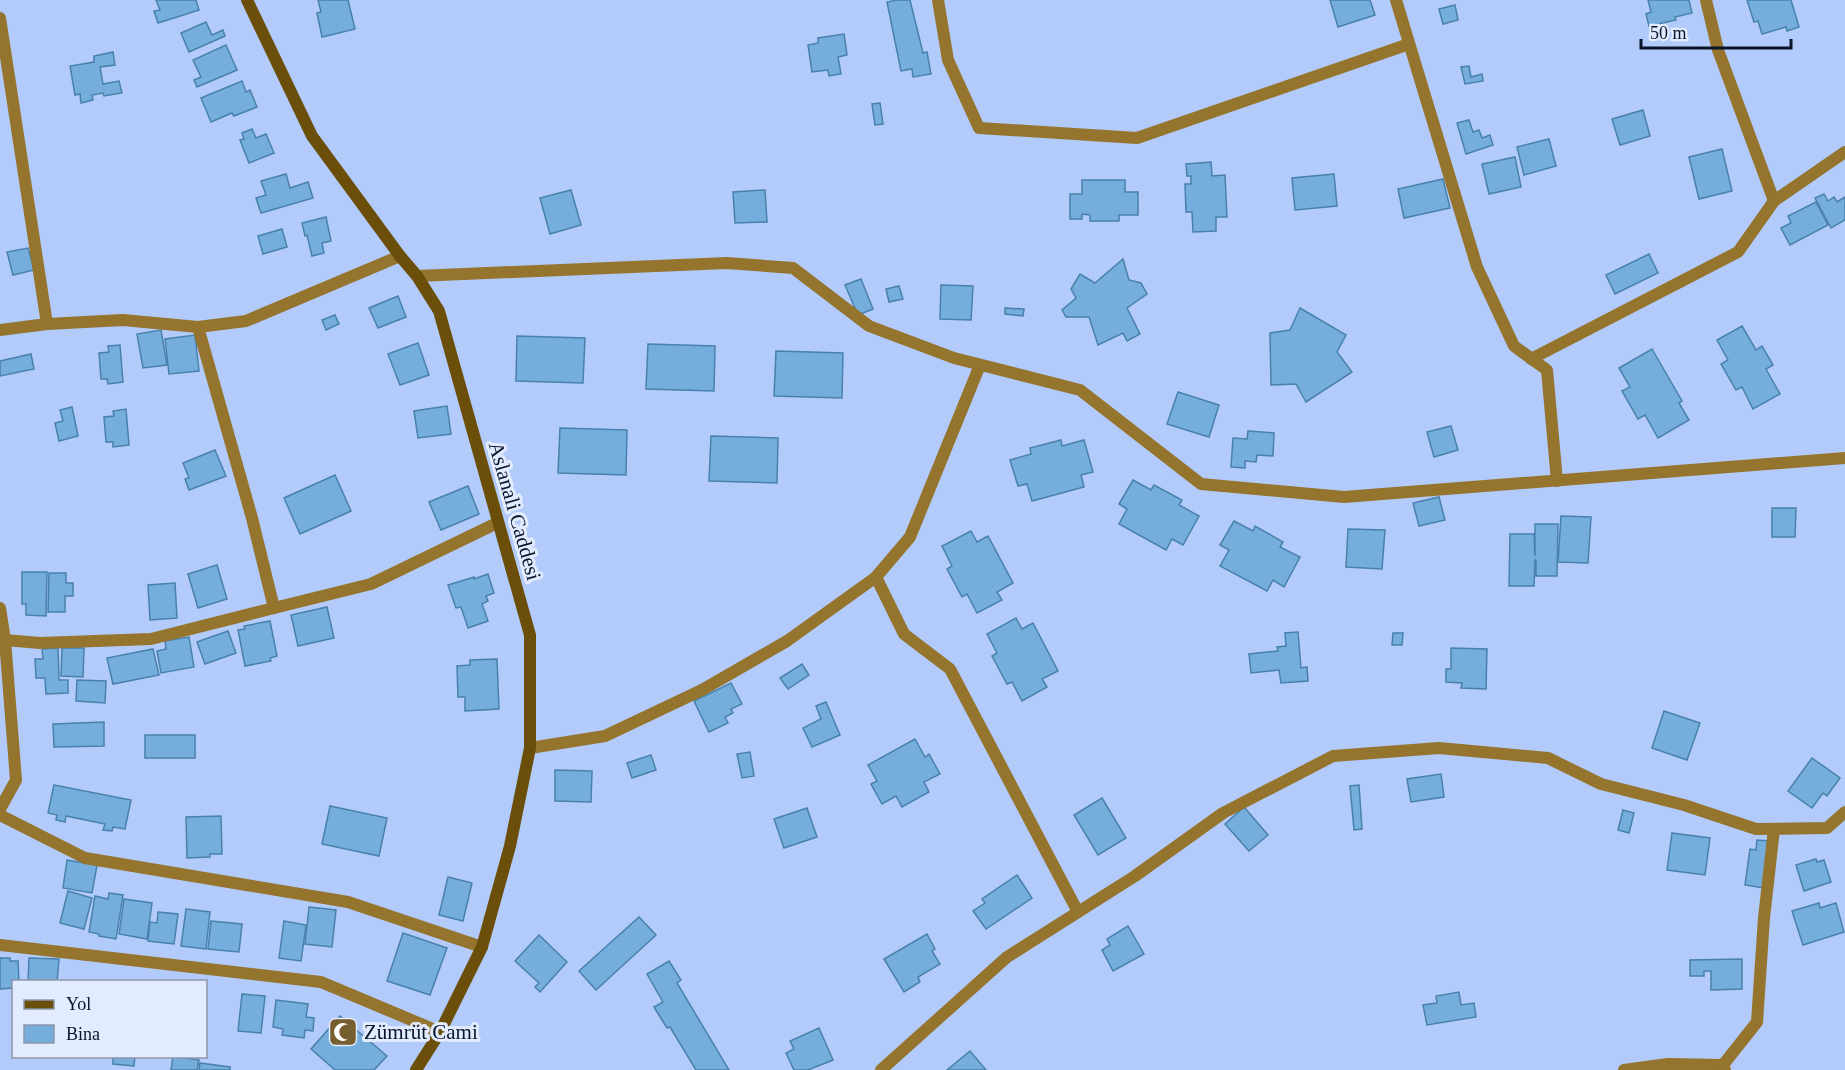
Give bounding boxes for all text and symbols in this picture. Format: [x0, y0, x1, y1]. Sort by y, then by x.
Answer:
scale bar [1641, 12, 1791, 50]
text: 50 m [1650, 23, 1687, 43]
street label: Aslanali Caddesi [484, 439, 546, 583]
legend [12, 980, 207, 1058]
text: Yol [66, 994, 91, 1014]
mosque icon: Zümrüt Cami [327, 1016, 359, 1048]
place label: Zümrüt Cami [364, 1020, 478, 1044]
text: Bina [66, 1024, 100, 1044]

